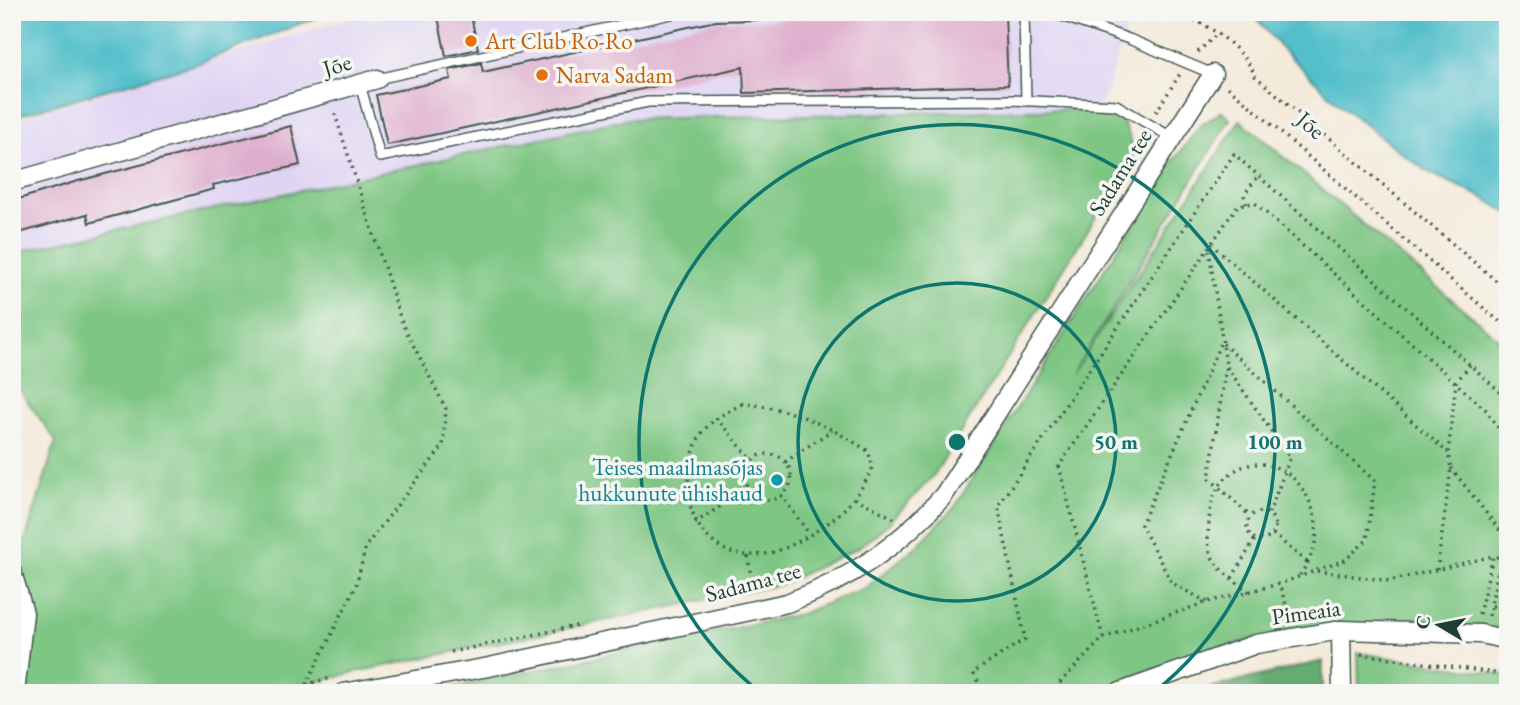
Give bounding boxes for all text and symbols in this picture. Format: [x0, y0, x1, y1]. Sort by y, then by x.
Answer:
place label: Art Club Ro-Ro [484, 26, 633, 56]
marker: Art Club Ro-Ro [463, 33, 479, 49]
street label: Jõe [317, 47, 355, 84]
place label: Narva Sadam [556, 60, 673, 90]
marker: Narva Sadam [534, 67, 550, 83]
street label: Jõe [1289, 103, 1331, 146]
street label: Sadama tee [1081, 123, 1159, 221]
text: 50 m [1094, 428, 1138, 455]
text: 100 m [1247, 428, 1303, 455]
centre of rings [945, 430, 969, 454]
place label: Teises maailmasõjas hukkunute ühishaud [578, 452, 763, 508]
marker: Teises maailmasõjas hukkunute ühishaud [769, 472, 785, 488]
street label: Sadama tee [702, 555, 804, 609]
north arrow [1404, 590, 1474, 660]
street label: Pimeaia [1270, 592, 1343, 632]
text: С [1409, 613, 1436, 631]

